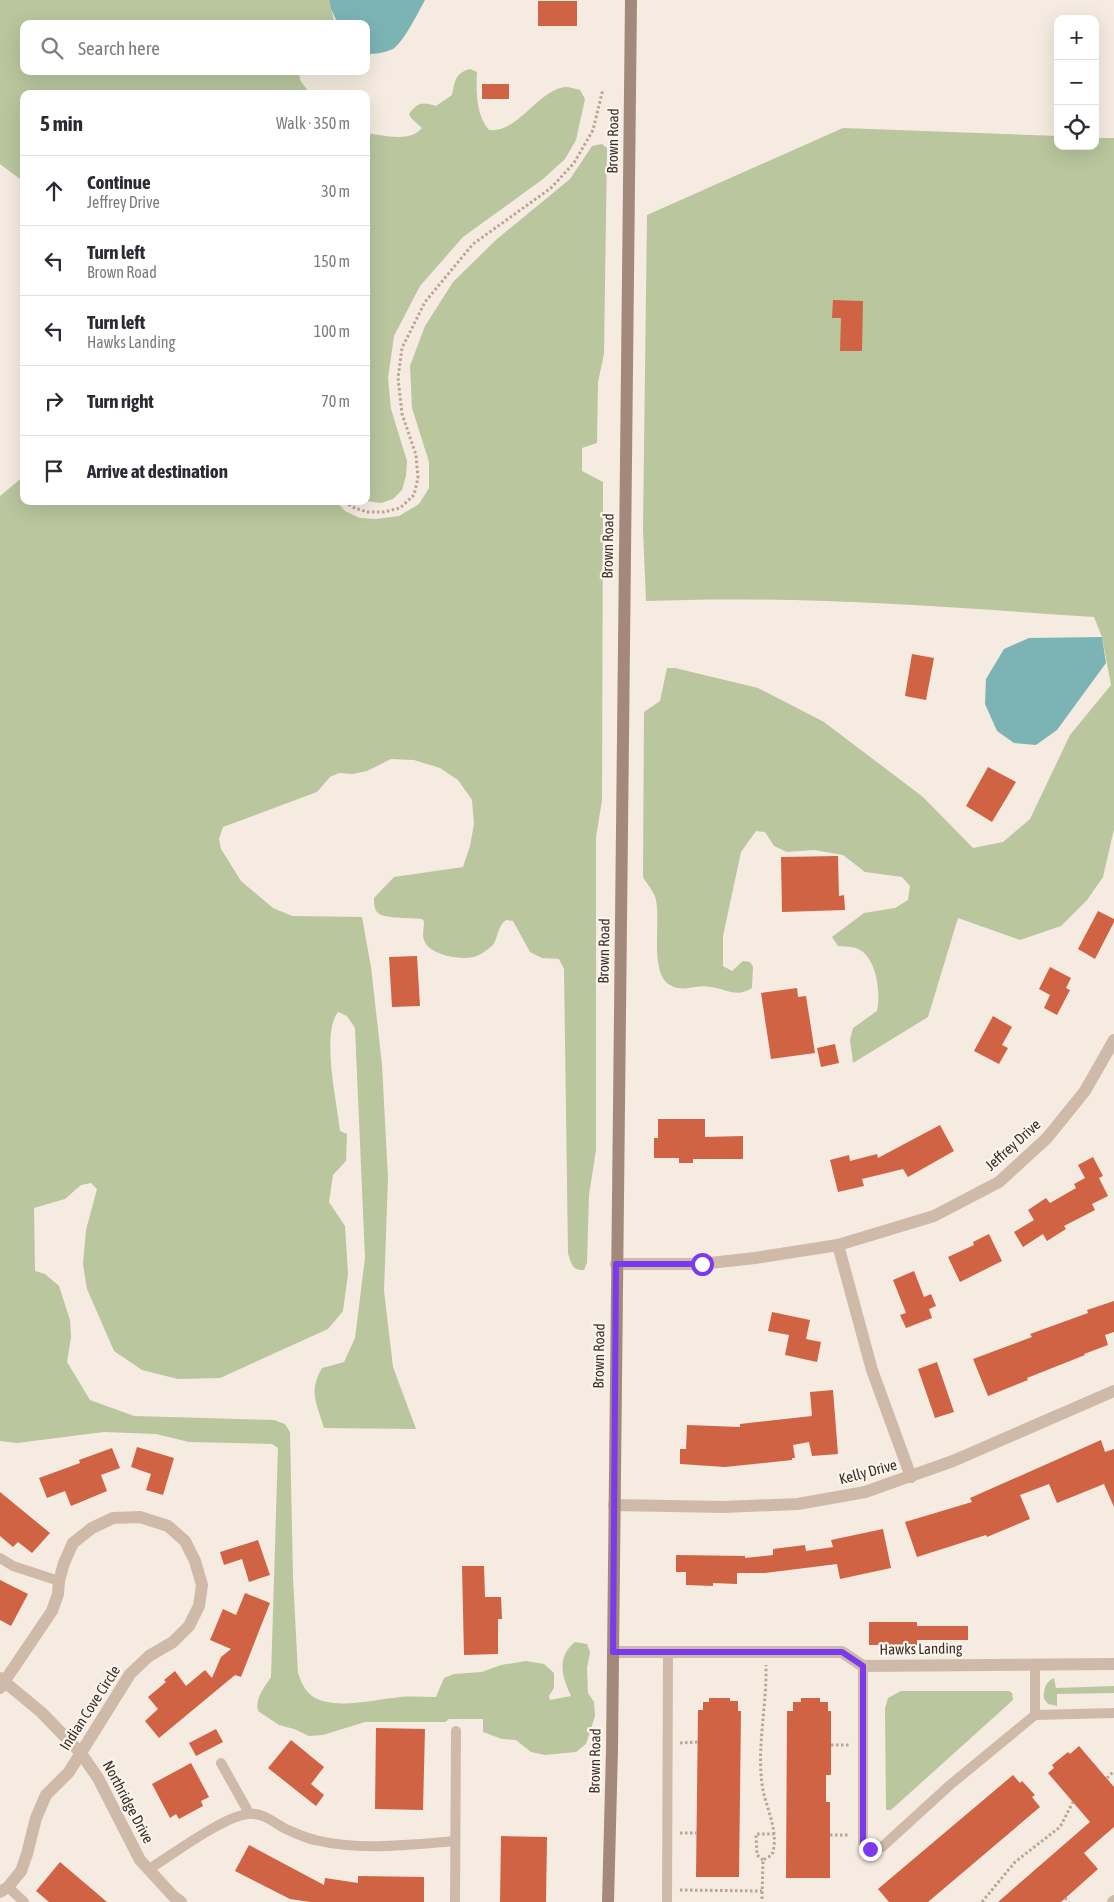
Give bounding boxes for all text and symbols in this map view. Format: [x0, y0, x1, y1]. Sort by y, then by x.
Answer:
map controls [1054, 15, 1099, 150]
button: + [1054, 15, 1099, 60]
search box [20, 20, 370, 75]
icon: search [38, 34, 66, 62]
text: Search here [78, 37, 160, 59]
button: − [1054, 60, 1099, 105]
button: locate [1054, 105, 1099, 150]
street label: Brown Road [603, 108, 622, 174]
text: 5 min [40, 111, 83, 135]
text: Walk · 350 m [276, 114, 350, 132]
text: Continue [87, 171, 151, 193]
icon: ahead [40, 177, 68, 205]
text: 30 m [321, 182, 350, 200]
text: Jeffrey Drive [87, 193, 160, 211]
text: Turn left [87, 241, 145, 263]
icon: left [40, 247, 68, 275]
text: 150 m [314, 252, 350, 270]
text: Brown Road [87, 263, 157, 281]
text: Turn left [87, 311, 145, 333]
icon: left [40, 317, 68, 345]
text: 100 m [314, 322, 350, 340]
text: Hawks Landing [87, 333, 175, 351]
icon: right [40, 387, 68, 415]
text: Turn right [87, 390, 154, 412]
text: 70 m [321, 392, 350, 410]
icon: arrive [40, 457, 68, 485]
text: Arrive at destination [87, 460, 228, 482]
street label: Brown Road [598, 513, 617, 579]
street label: Brown Road [594, 918, 613, 984]
street label: Jeffrey Drive [982, 1115, 1044, 1174]
route start [691, 1253, 714, 1276]
street label: Brown Road [589, 1323, 608, 1389]
street label: Kelly Drive [837, 1456, 899, 1487]
street label: Hawks Landing [879, 1639, 963, 1658]
street label: Indian Cove Circle [56, 1662, 123, 1753]
street label: Brown Road [585, 1728, 604, 1794]
street label: Northridge Drive [100, 1758, 157, 1846]
route end [859, 1838, 882, 1861]

